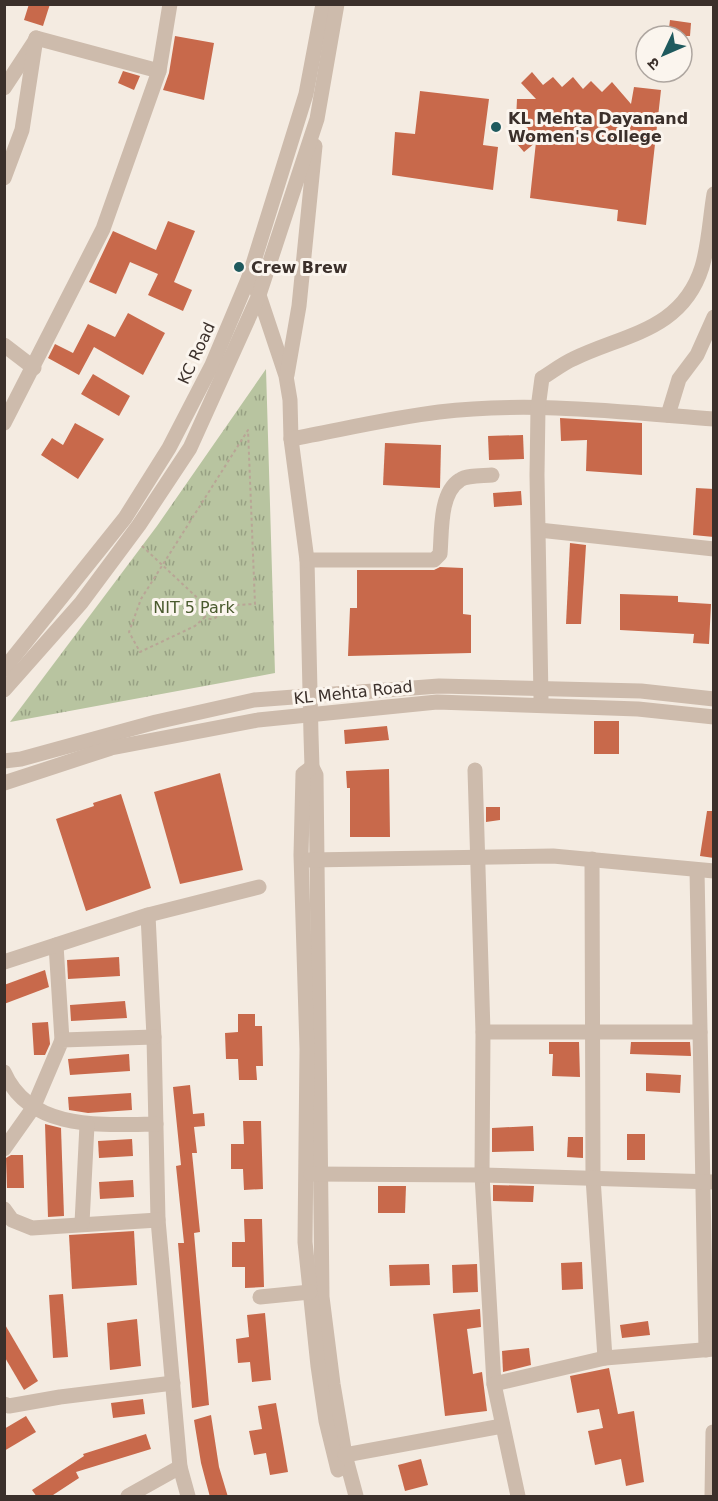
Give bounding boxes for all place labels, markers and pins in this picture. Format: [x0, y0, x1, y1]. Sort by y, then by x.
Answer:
place label: KL Mehta Dayanand Women's College [508, 109, 688, 146]
marker: KL Mehta Dayanand Women's College [489, 120, 503, 134]
place label: Crew Brew [251, 258, 348, 277]
marker: Crew Brew [232, 260, 246, 274]

